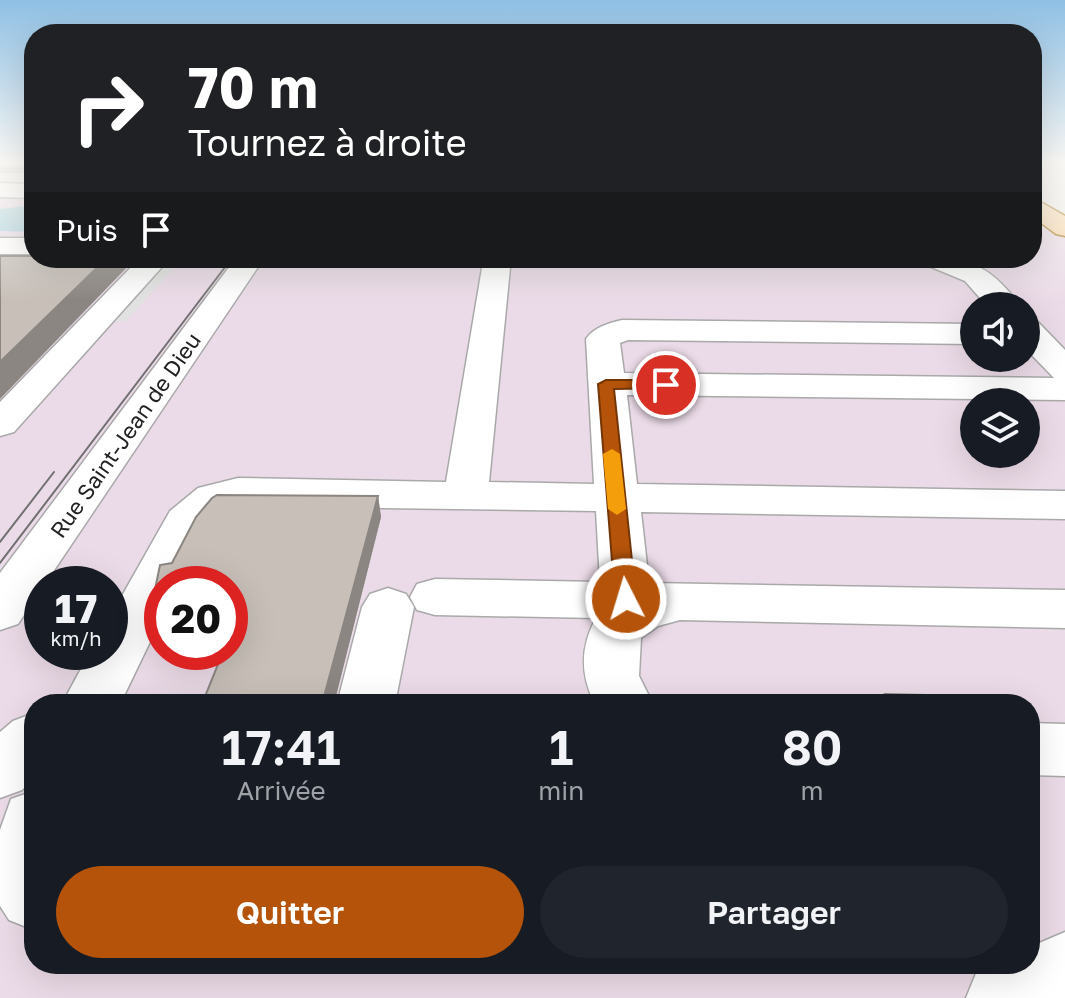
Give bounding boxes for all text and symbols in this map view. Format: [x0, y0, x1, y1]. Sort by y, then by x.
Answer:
text: 70 m [188, 53, 318, 120]
icon: right [56, 56, 160, 160]
text: Tournez à droite [188, 121, 467, 164]
icon: arrive [134, 208, 178, 252]
text: Puis [56, 212, 118, 248]
map controls [960, 292, 1040, 468]
button: sound [960, 292, 1040, 372]
street label: Rue Saint-Jean de Dieu [44, 327, 206, 543]
pin [632, 351, 700, 419]
icon: arrive [644, 363, 688, 407]
button: layers [960, 388, 1040, 468]
position arrow [584, 557, 668, 641]
speed limit sign: 20 [144, 566, 248, 670]
text: 17 [55, 584, 97, 632]
text: km/h [51, 626, 101, 650]
text: 17:41 [221, 718, 341, 776]
text: 1 [549, 718, 573, 776]
text: 80 [782, 718, 843, 776]
text: Arrivée [237, 775, 326, 806]
text: min [538, 775, 584, 806]
text: m [801, 775, 824, 806]
button: Quitter [56, 866, 524, 958]
button: Partager [540, 866, 1008, 958]

